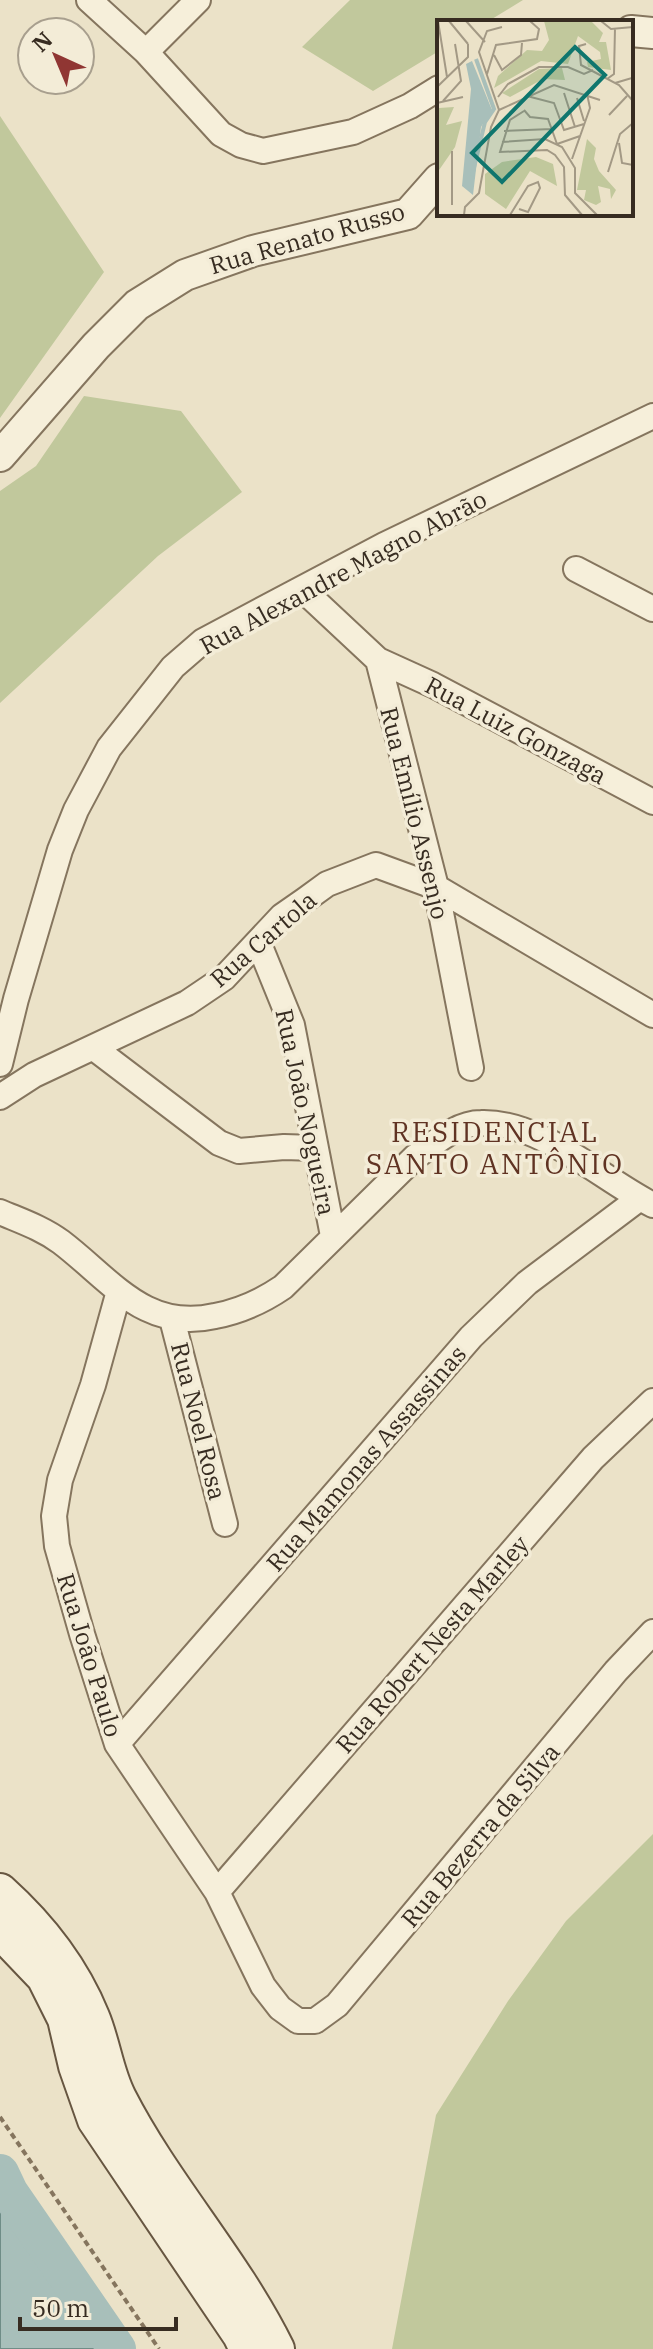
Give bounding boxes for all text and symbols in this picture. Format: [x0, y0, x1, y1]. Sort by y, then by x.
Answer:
north arrow [16, 16, 96, 96]
inset map [437, 20, 633, 216]
text: N [25, 25, 58, 58]
street label: Rua Renato Russo [206, 195, 408, 281]
street label: Rua Alexandre Magno Abrão [194, 483, 492, 661]
street label: Rua Luiz Gonzaga [420, 669, 612, 791]
street label: Rua Emílio Assenjo [373, 703, 457, 923]
street label: Rua Cartola [203, 884, 323, 994]
street label: Rua João Nogueira [268, 1006, 344, 1218]
district label: RESIDENCIAL SANTO ANTÔNIO [366, 1113, 624, 1182]
street label: Rua Mamonas Assassinas [259, 1338, 473, 1578]
street label: Rua Noel Rosa [164, 1339, 234, 1503]
street label: Rua Robert Nesta Marley [328, 1528, 536, 1760]
street label: Rua João Paulo [50, 1569, 130, 1741]
street label: Rua Bezerra da Silva [394, 1736, 566, 1934]
scale bar [20, 2281, 176, 2331]
text: 50 m [32, 2292, 89, 2324]

